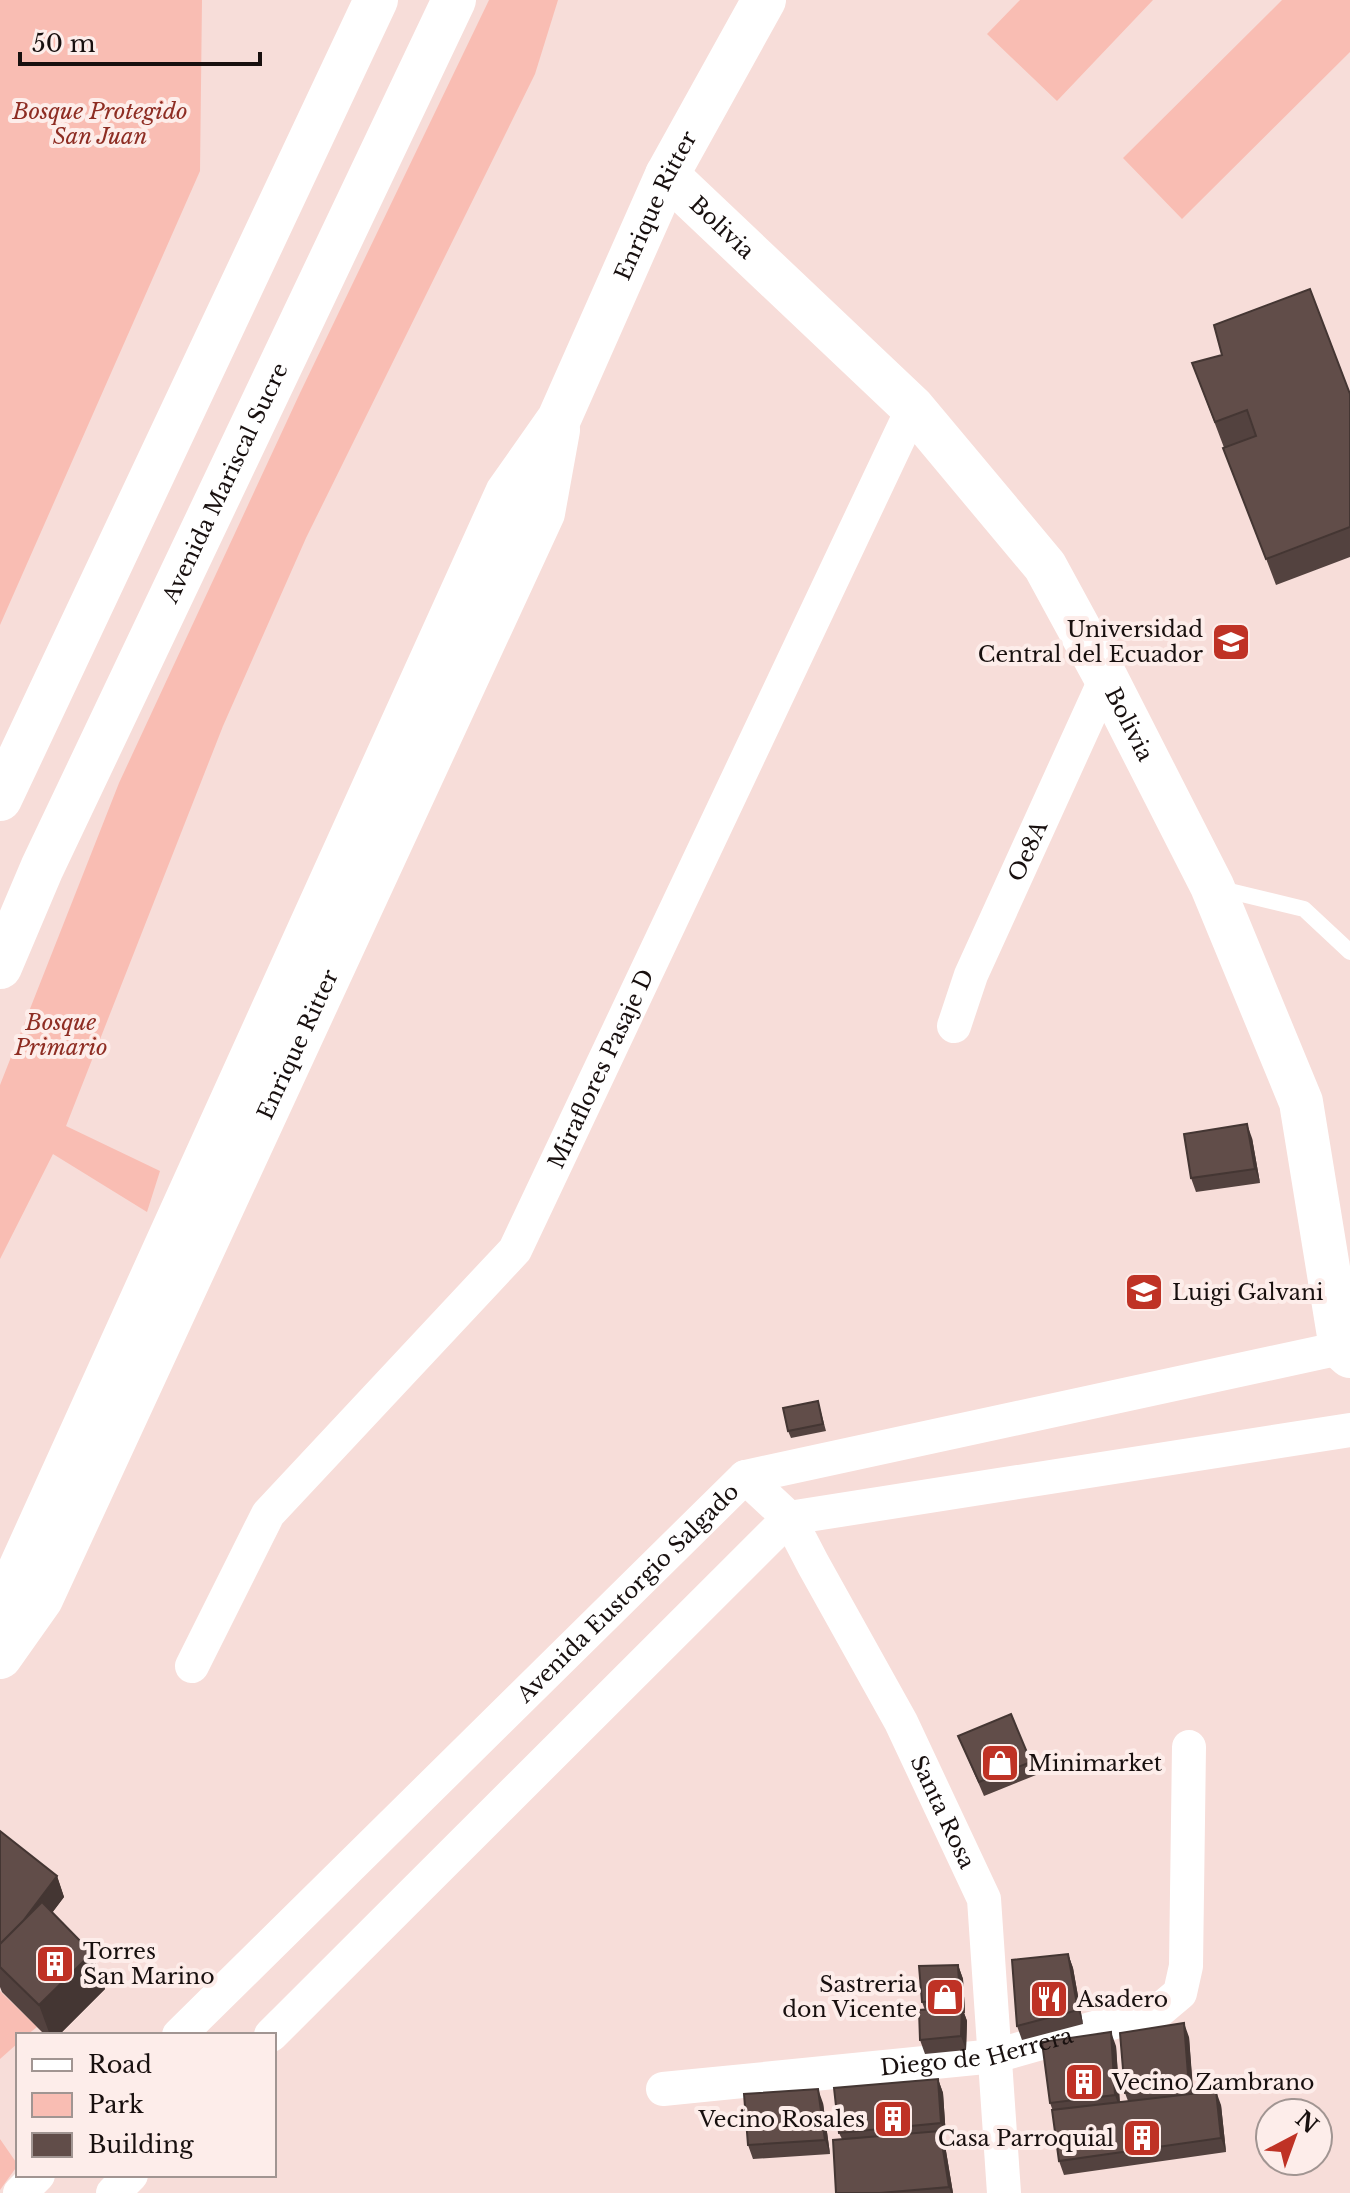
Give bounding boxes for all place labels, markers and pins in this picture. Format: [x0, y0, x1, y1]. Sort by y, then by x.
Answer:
place label: Universidad Central del Ecuador [978, 616, 1204, 668]
school or university icon: Universidad Central del Ecuador [1210, 621, 1252, 663]
school or university icon: Luigi Galvani [1123, 1271, 1165, 1313]
place label: Luigi Galvani [1172, 1279, 1324, 1306]
shop icon: Minimarket [979, 1742, 1021, 1784]
place label: Minimarket [1028, 1750, 1163, 1777]
place label: Torres San Marino [83, 1938, 215, 1990]
building icon: Torres San Marino [34, 1943, 76, 1985]
place label: Sastreria don Vicente [782, 1971, 918, 2023]
shop icon: Sastreria don Vicente [924, 1976, 966, 2018]
restaurant icon: Asadero [1028, 1978, 1070, 2020]
place label: Asadero [1076, 1986, 1168, 2013]
building icon: Vecino Zambrano [1063, 2061, 1105, 2103]
place label: Vecino Zambrano [1111, 2069, 1315, 2096]
building icon: Vecino Rosales [872, 2098, 914, 2140]
place label: Vecino Rosales [697, 2106, 865, 2133]
building icon: Casa Parroquial [1121, 2117, 1163, 2159]
place label: Casa Parroquial [938, 2125, 1114, 2152]

